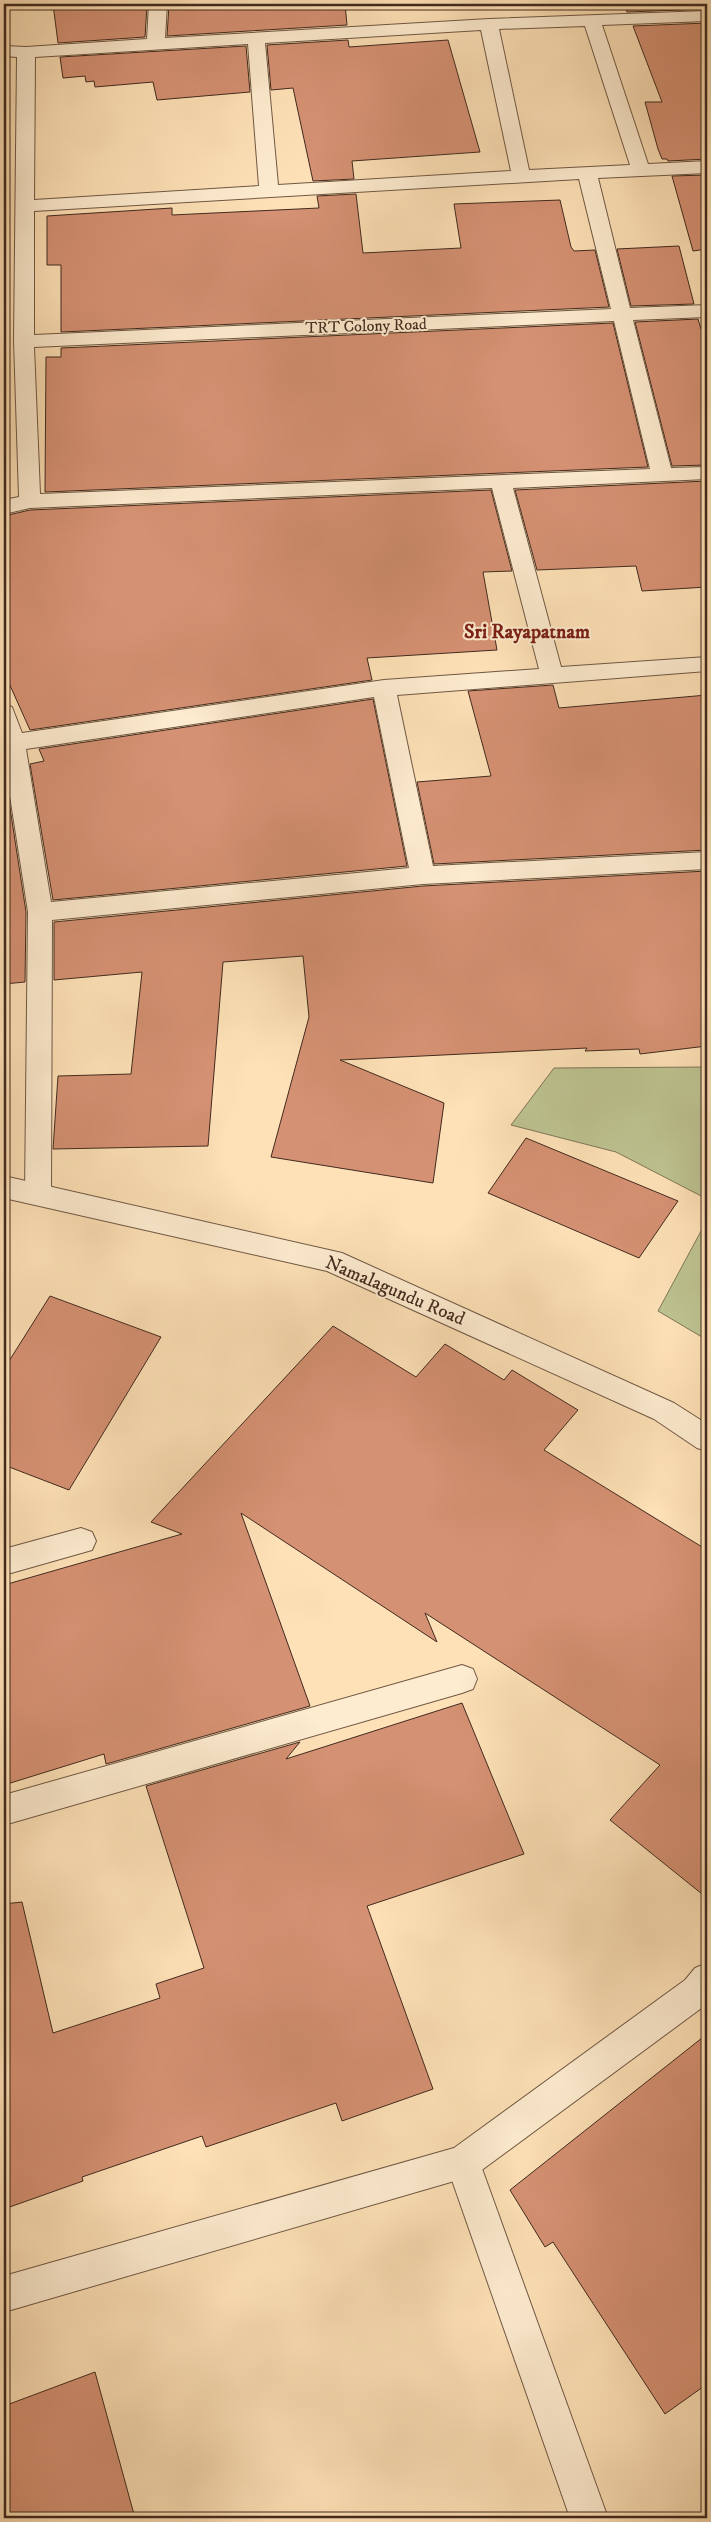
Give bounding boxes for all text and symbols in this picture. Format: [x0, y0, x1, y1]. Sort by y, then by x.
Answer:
street label: TRT Colony Road [305, 314, 427, 338]
district label: Sri Rayapatnam [464, 620, 590, 645]
street label: Namalagundu Road [322, 1251, 469, 1331]

